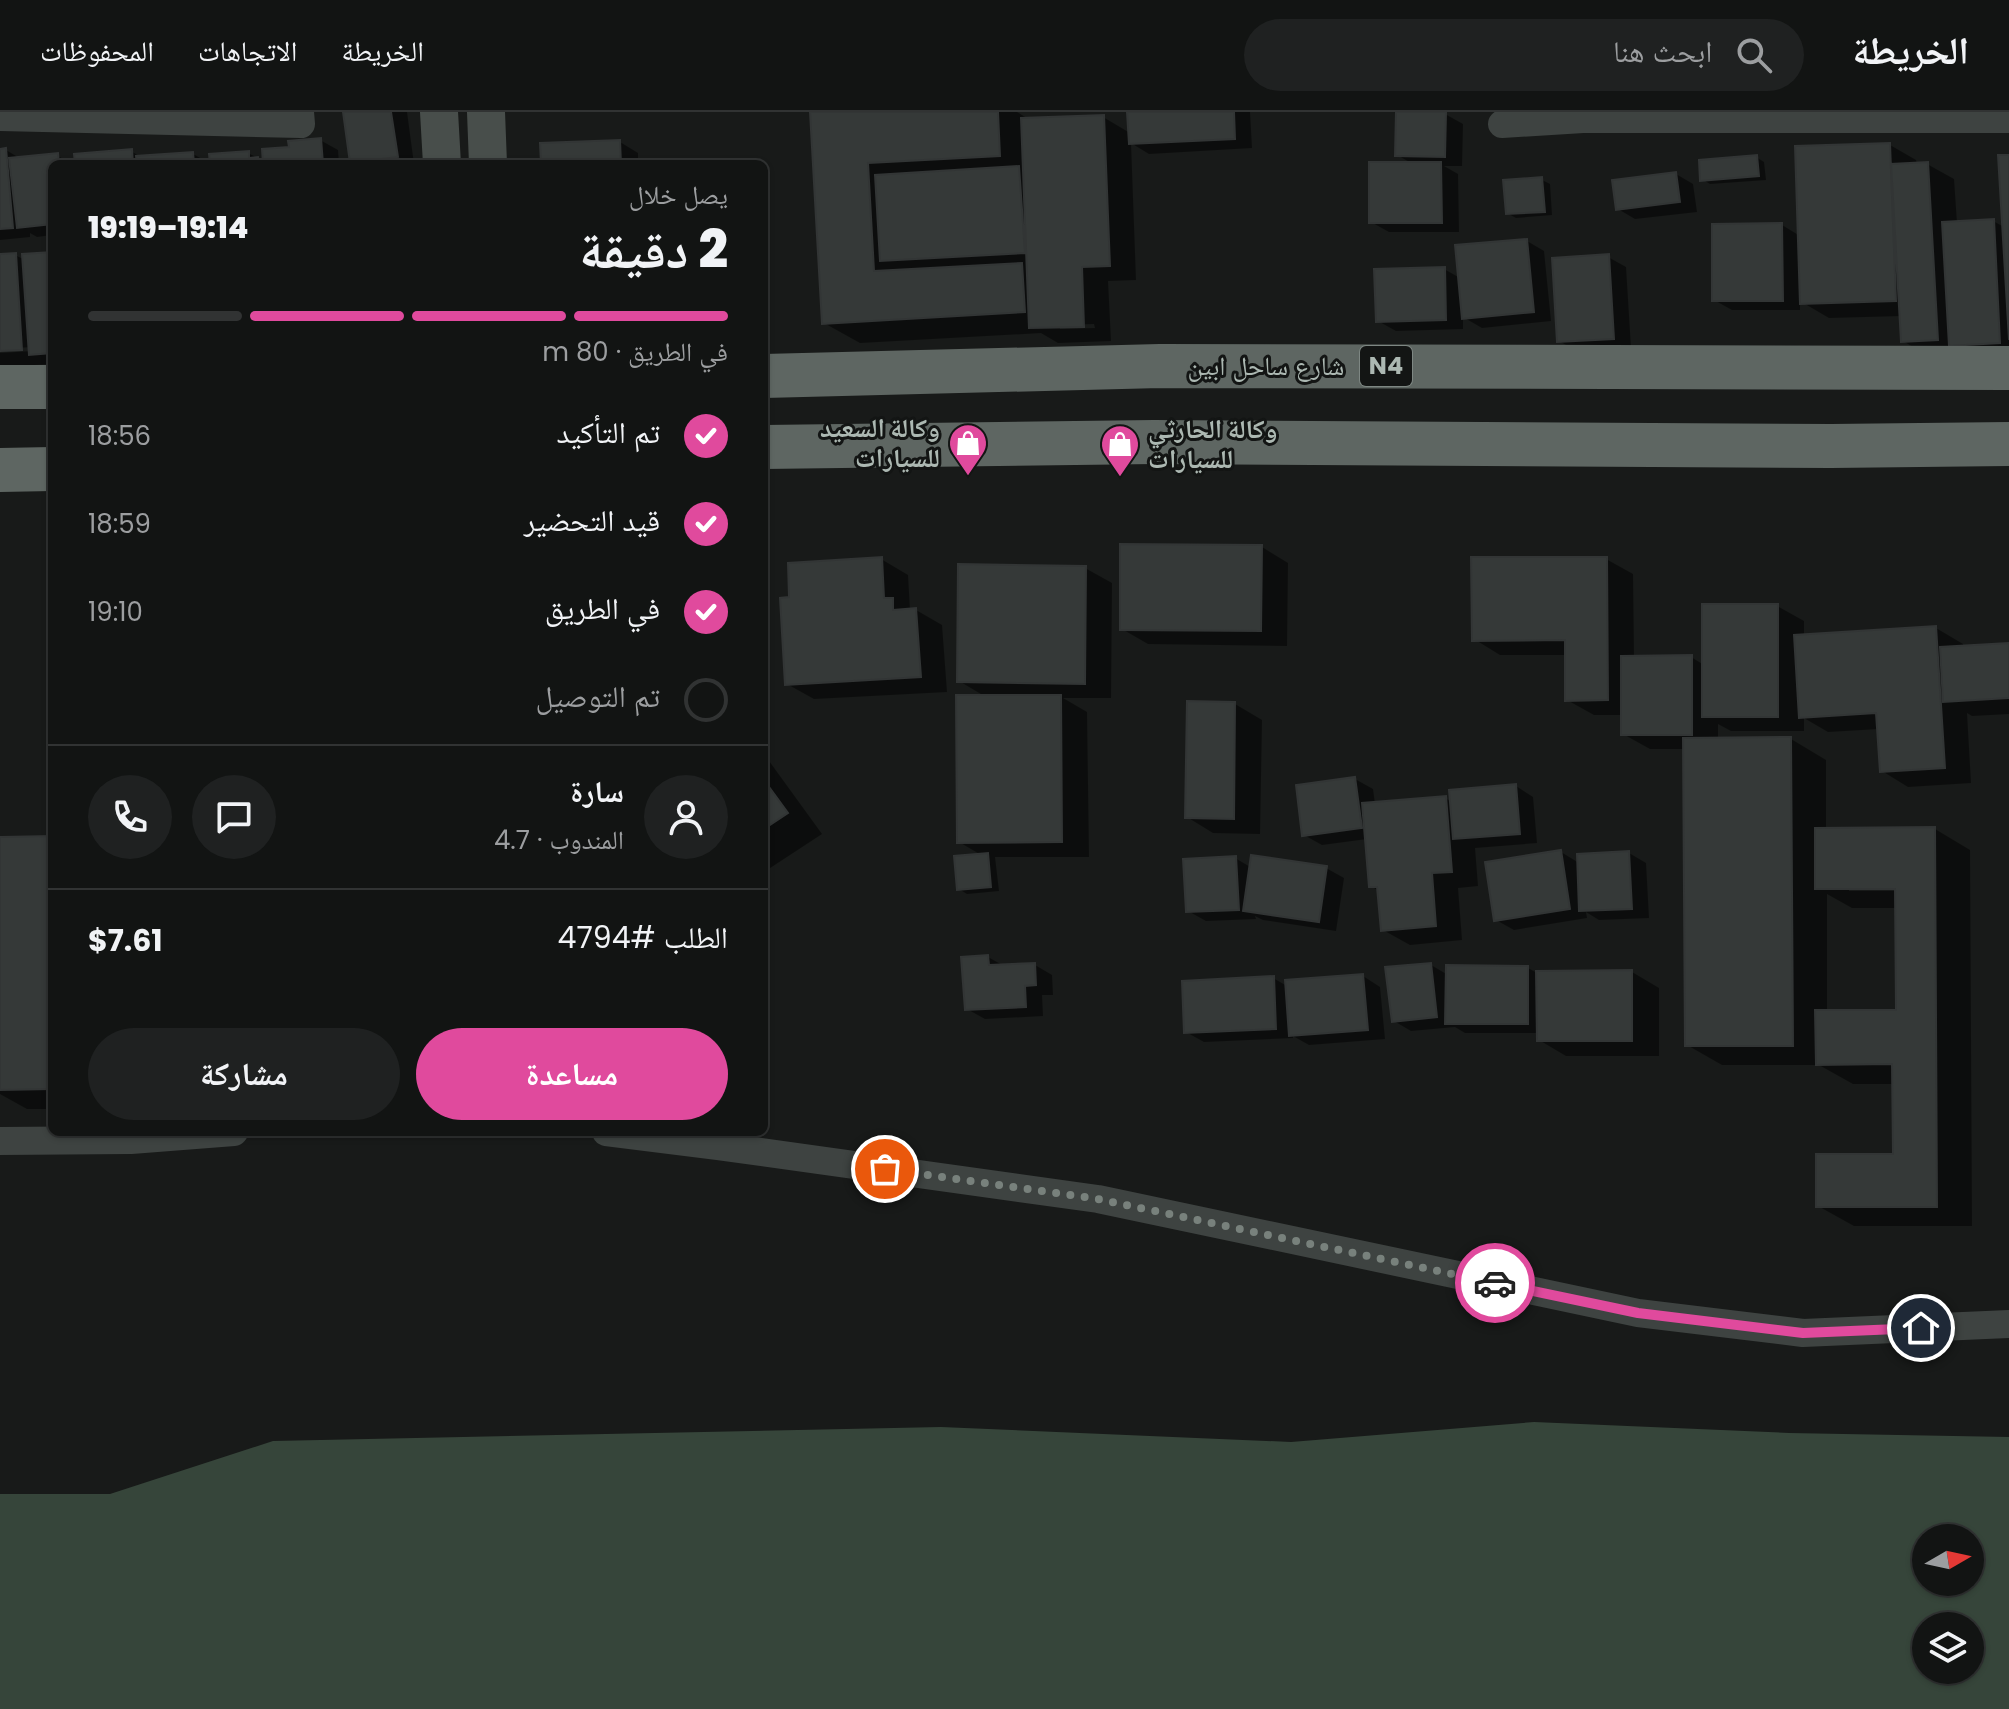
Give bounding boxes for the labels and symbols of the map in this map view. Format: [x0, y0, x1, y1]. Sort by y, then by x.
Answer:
road number: N4 [1360, 346, 1412, 386]
street label: شارع ساحل ابين [1188, 348, 1344, 384]
place label: وكالة السعيد للسيارات [820, 410, 940, 476]
place label: وكالة الحارثي للسيارات [1148, 411, 1277, 477]
shop icon: وكالة السعيد للسيارات [947, 422, 989, 477]
shop icon: وكالة الحارثي للسيارات [1099, 423, 1141, 478]
pin [851, 1135, 919, 1203]
courier [1455, 1243, 1535, 1323]
pin [1887, 1294, 1955, 1362]
north arrow [1912, 1524, 1984, 1596]

